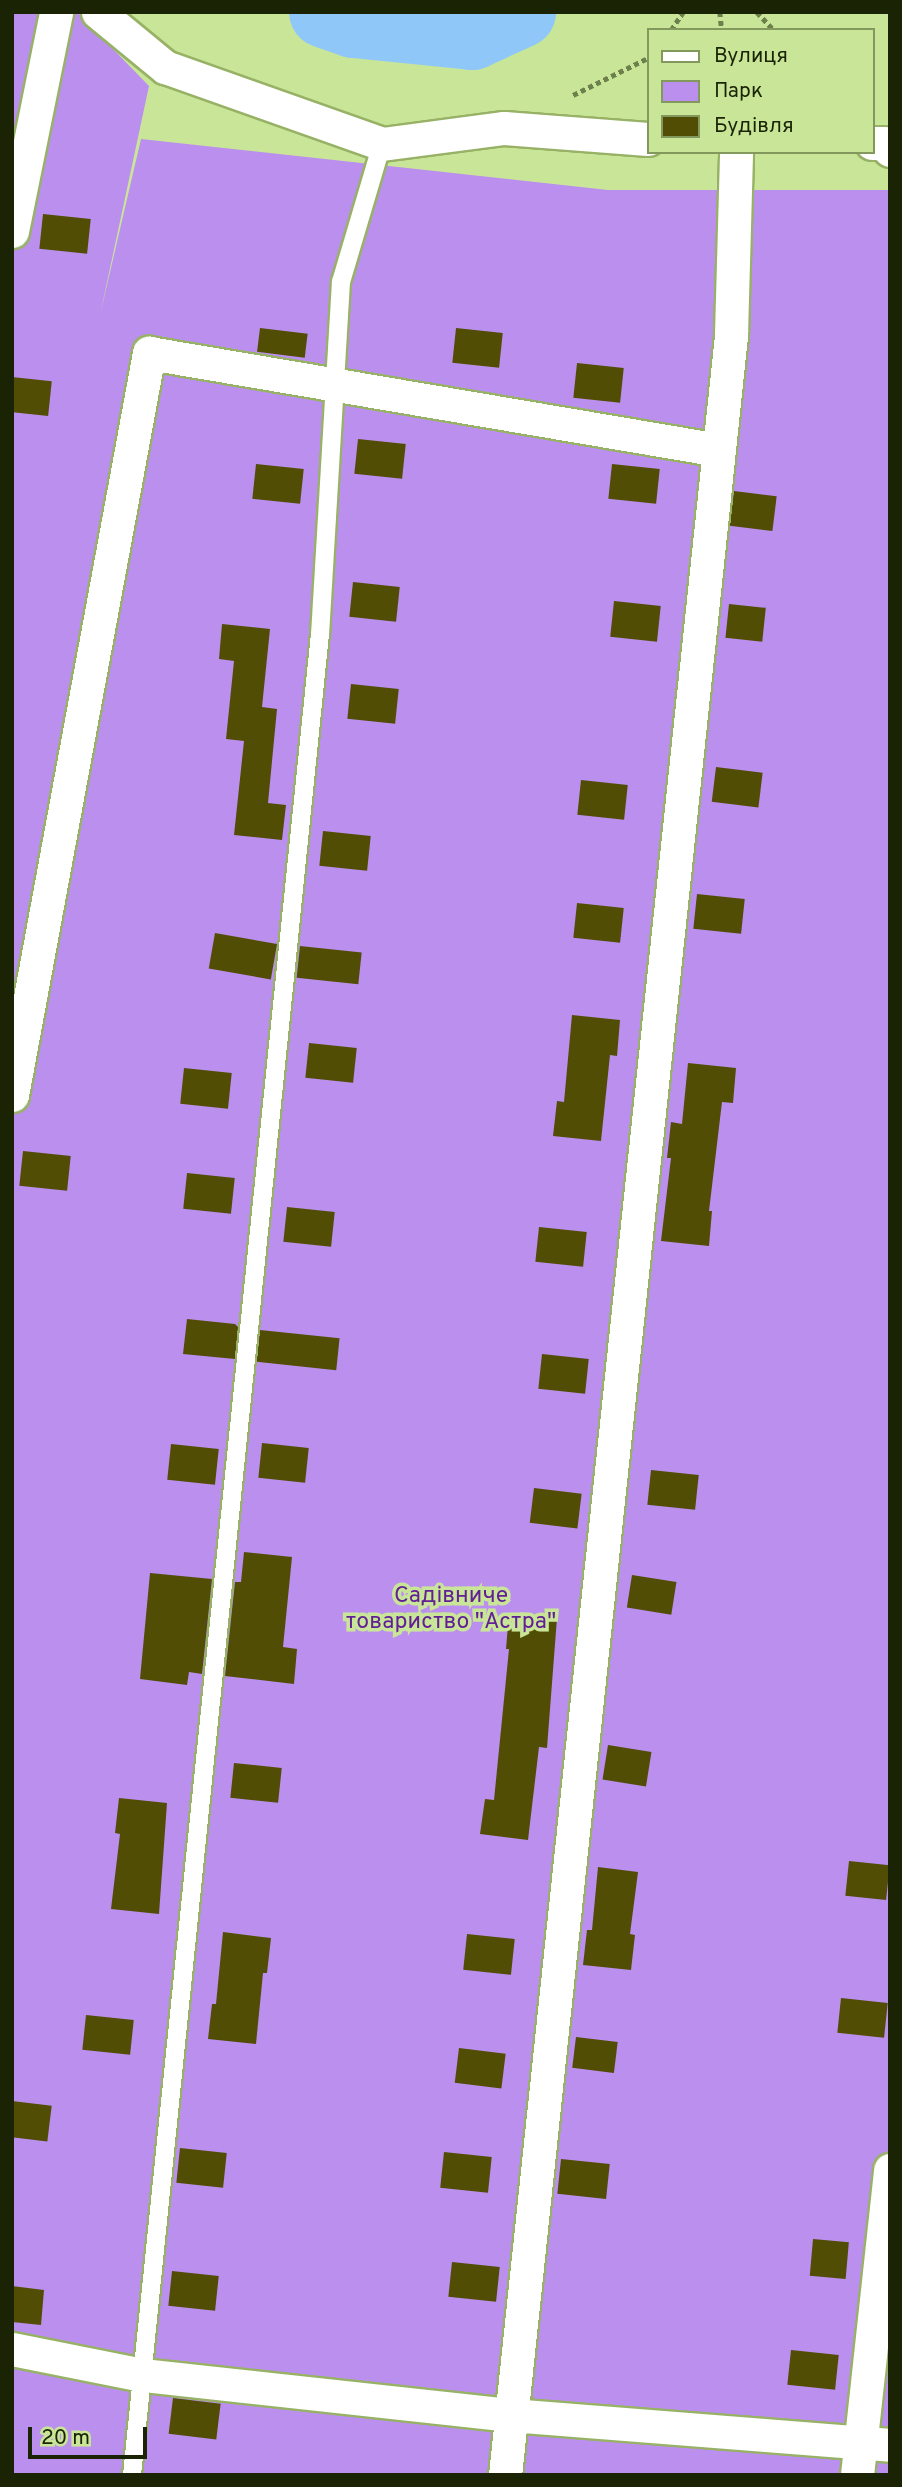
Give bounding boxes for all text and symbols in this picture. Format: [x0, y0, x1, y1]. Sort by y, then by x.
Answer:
legend [646, 28, 874, 154]
text: Вулиця [714, 43, 788, 70]
text: Парк [714, 78, 763, 105]
text: Будівля [714, 113, 794, 140]
park label: Садівниче товариство "Астра" [346, 1583, 556, 1637]
scale bar [32, 2414, 150, 2458]
text: 20 m [41, 2425, 90, 2452]

